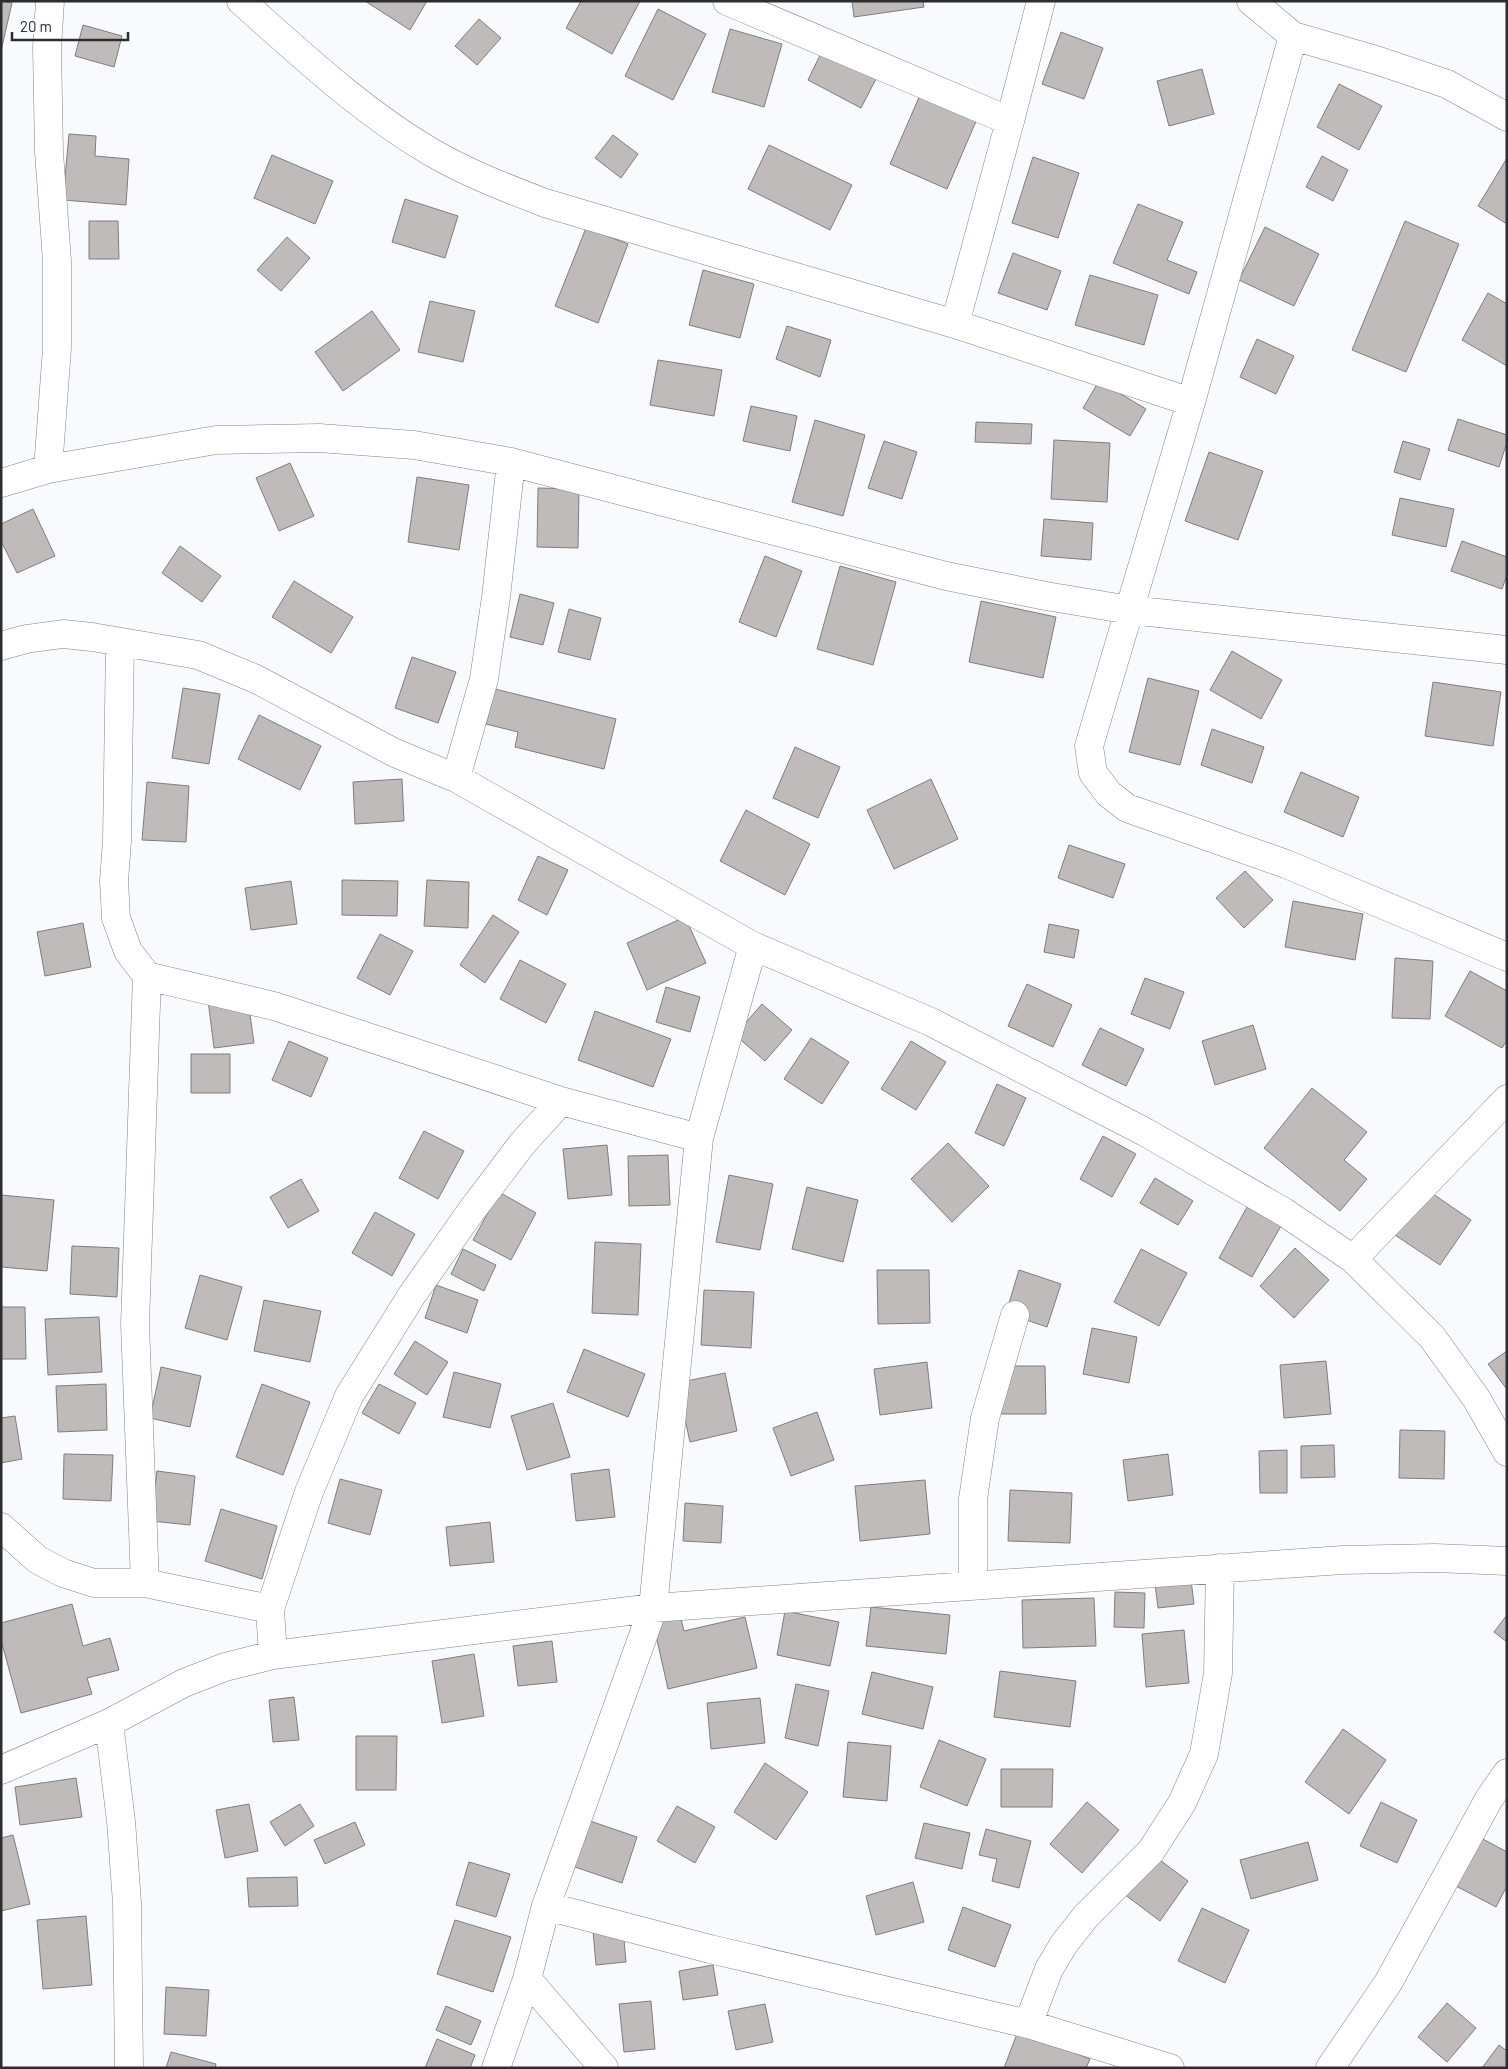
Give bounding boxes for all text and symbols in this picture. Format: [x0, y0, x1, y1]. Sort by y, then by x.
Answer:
scale bar [12, 10, 129, 42]
text: 20 m [20, 17, 52, 35]

